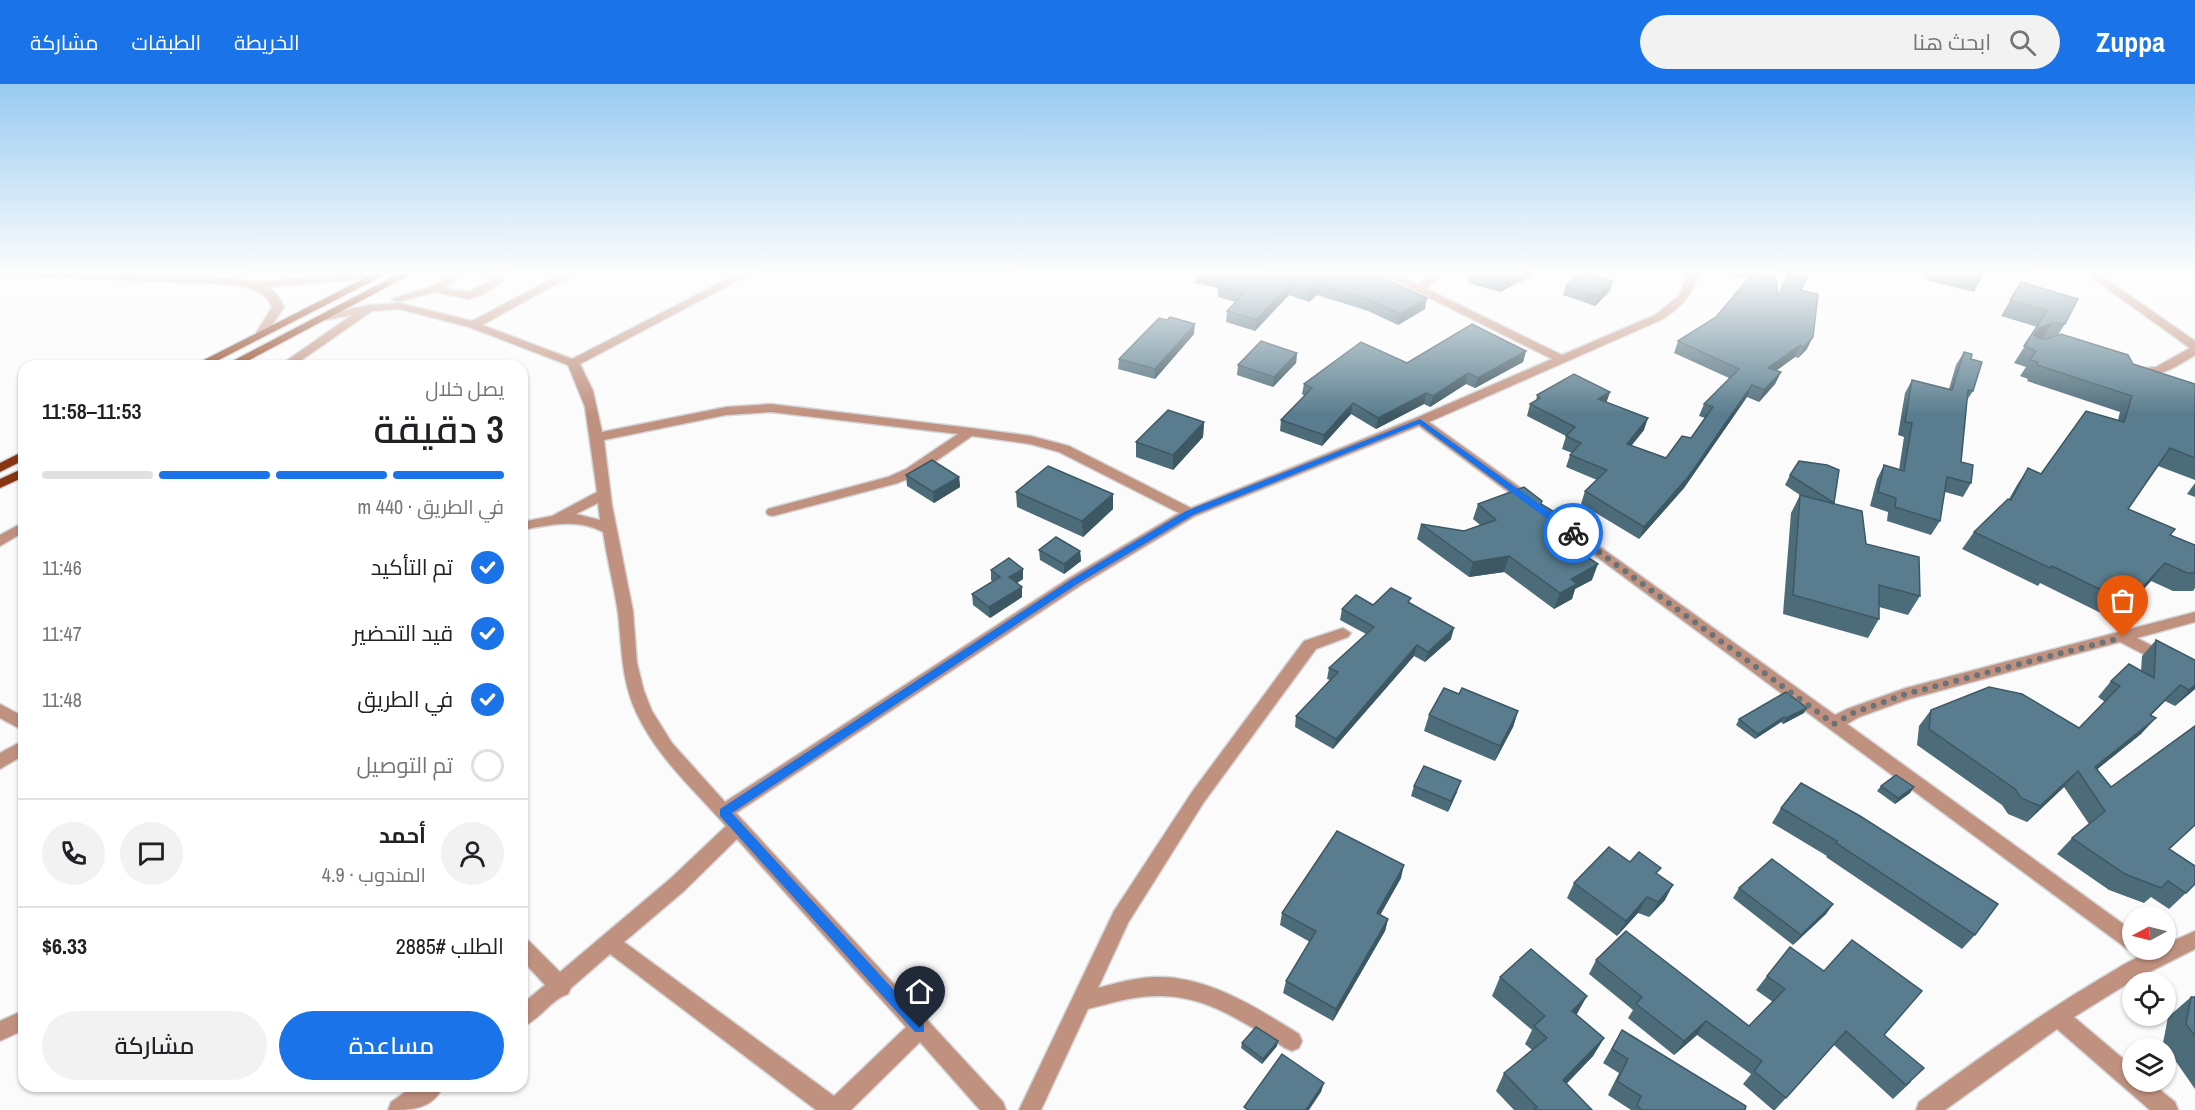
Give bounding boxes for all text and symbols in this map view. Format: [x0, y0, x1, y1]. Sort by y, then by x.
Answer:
search box [1640, 15, 2060, 69]
text: Zuppa [2096, 23, 2165, 61]
icon: search [2006, 26, 2039, 59]
text: ابحث هنا [1913, 27, 1991, 57]
text: مشاركة [30, 28, 99, 57]
text: الطبقات [132, 28, 201, 57]
text: الخريطة [234, 28, 300, 57]
text: يصل خلال [425, 375, 504, 402]
text: 11:53–11:58 [42, 396, 141, 426]
text: 3 دقيقة [373, 403, 504, 455]
text: في الطريق · 440 m [358, 493, 504, 520]
courier [1543, 503, 1603, 563]
icon: bike [1557, 517, 1590, 550]
icon: check [471, 551, 504, 584]
text: تم التأكيد [371, 552, 453, 582]
text: 11:46 [42, 554, 82, 581]
pin [2097, 575, 2148, 637]
icon: bag [2106, 584, 2139, 617]
icon: check [471, 617, 504, 650]
text: قيد التحضير [353, 618, 453, 648]
text: 11:47 [42, 620, 82, 647]
icon: check [471, 683, 504, 716]
text: في الطريق [357, 684, 453, 714]
text: 11:48 [42, 686, 82, 713]
text: تم التوصيل [357, 750, 453, 780]
text: أحمد [379, 820, 426, 850]
button: phone [42, 822, 105, 885]
button: chat [120, 822, 183, 885]
button: person [441, 822, 504, 885]
text: المندوب · 4.9 [322, 861, 426, 888]
north arrow [2122, 906, 2176, 960]
map controls [2122, 906, 2176, 1092]
text: $6.33 [42, 931, 87, 961]
text: الطلب #2885 [396, 931, 504, 961]
pin [894, 966, 945, 1028]
button: locate [2122, 972, 2176, 1026]
icon: home [903, 975, 936, 1008]
button: مشاركة [42, 1011, 267, 1080]
button: مساعدة [279, 1011, 504, 1080]
button: layers [2122, 1038, 2176, 1092]

